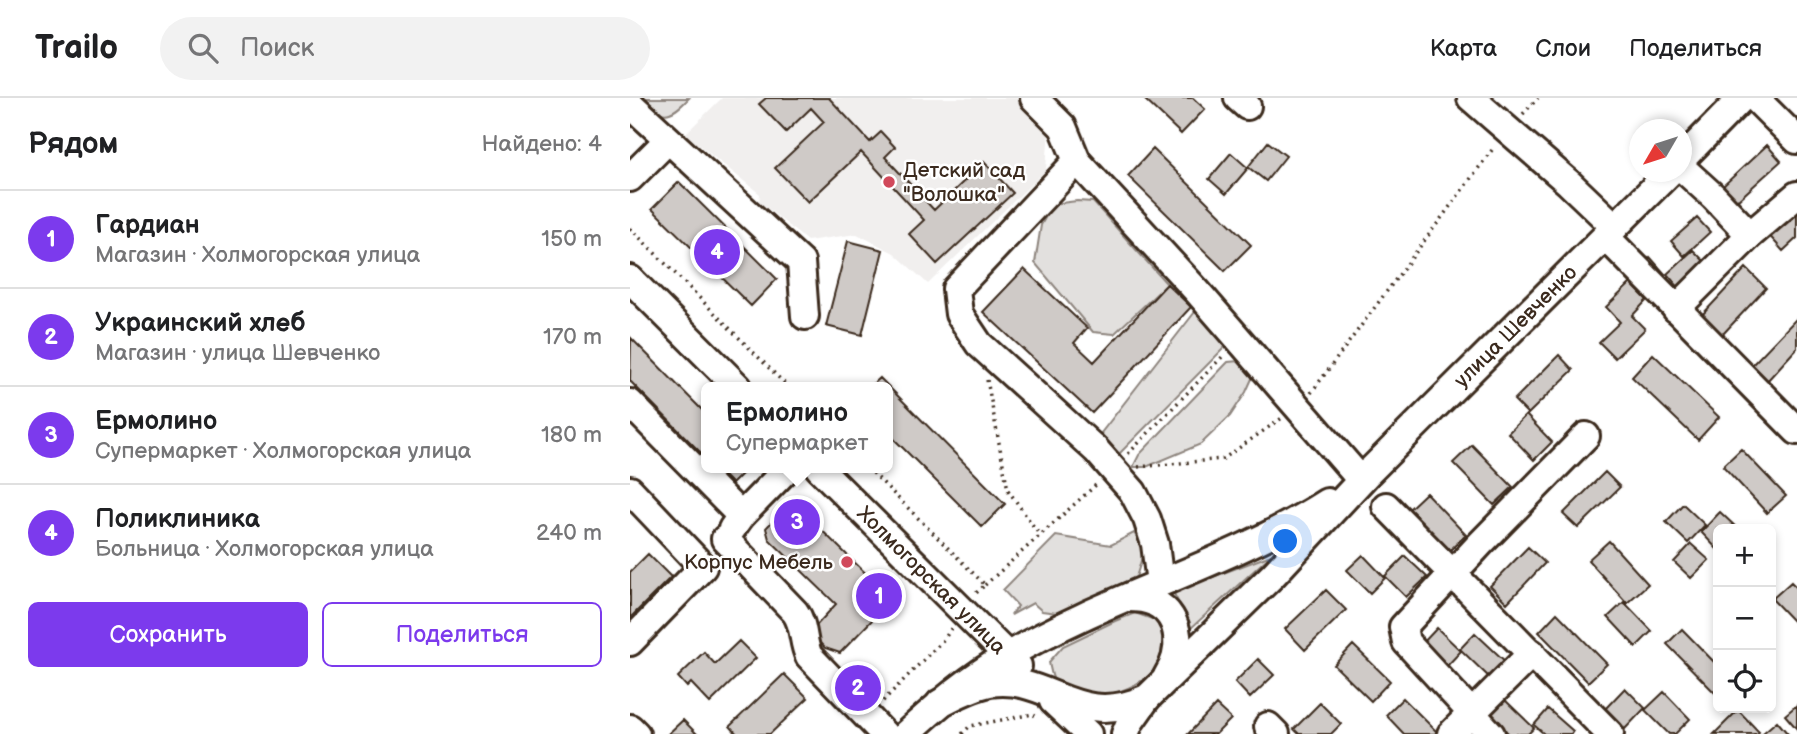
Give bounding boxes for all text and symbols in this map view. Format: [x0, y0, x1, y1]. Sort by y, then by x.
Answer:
search box [160, 17, 650, 80]
text: Trailo [35, 28, 118, 68]
icon: search [184, 29, 222, 67]
text: Поиск [240, 33, 314, 64]
text: Карта [1430, 34, 1497, 63]
text: Слои [1535, 34, 1591, 63]
text: Поделиться [1629, 34, 1762, 63]
north arrow [1629, 119, 1692, 182]
text: Рядом [28, 126, 118, 162]
text: Найдено: 4 [482, 130, 602, 158]
place label: Детский сад "Волошка" [903, 158, 1025, 207]
marker: Детский сад "Волошка" [881, 174, 897, 190]
text: Гардиан [95, 210, 200, 241]
text: 1 [46, 225, 56, 253]
text: 150 m [541, 225, 602, 253]
pin: 4 [694, 226, 740, 278]
text: Магазин · Холмогорская улица [95, 241, 420, 269]
street label: улица Шевченко [1449, 260, 1582, 393]
text: Украинский хлеб [95, 308, 305, 339]
text: 2 [44, 323, 58, 351]
text: 170 m [543, 323, 602, 351]
text: Магазин · улица Шевченко [95, 339, 380, 367]
popup [701, 382, 893, 473]
text: Ермолино [726, 398, 848, 429]
text: Ермолино [95, 406, 217, 437]
text: 3 [44, 421, 58, 449]
text: 180 m [541, 421, 602, 449]
text: Супермаркет [726, 429, 868, 457]
text: Супермаркет · Холмогорская улица [95, 437, 471, 465]
pin: 3 [774, 496, 820, 548]
street label: Холмогорская улица [852, 501, 1011, 660]
text: Поликлиника [95, 504, 260, 535]
text: 4 [44, 519, 58, 547]
text: 240 m [536, 519, 602, 547]
your location [1268, 524, 1302, 558]
map controls [1713, 524, 1776, 713]
button: + [1713, 524, 1776, 587]
text: Больница · Холмогорская улица [95, 535, 434, 563]
place label: Корпус Мебель [684, 550, 834, 575]
marker: Корпус Мебель [839, 554, 855, 570]
pin: 1 [856, 570, 902, 622]
button: − [1713, 587, 1776, 650]
button: Сохранить [28, 602, 308, 667]
button: Поделиться [322, 602, 602, 667]
button: locate [1713, 650, 1776, 713]
pin: 2 [835, 662, 881, 714]

